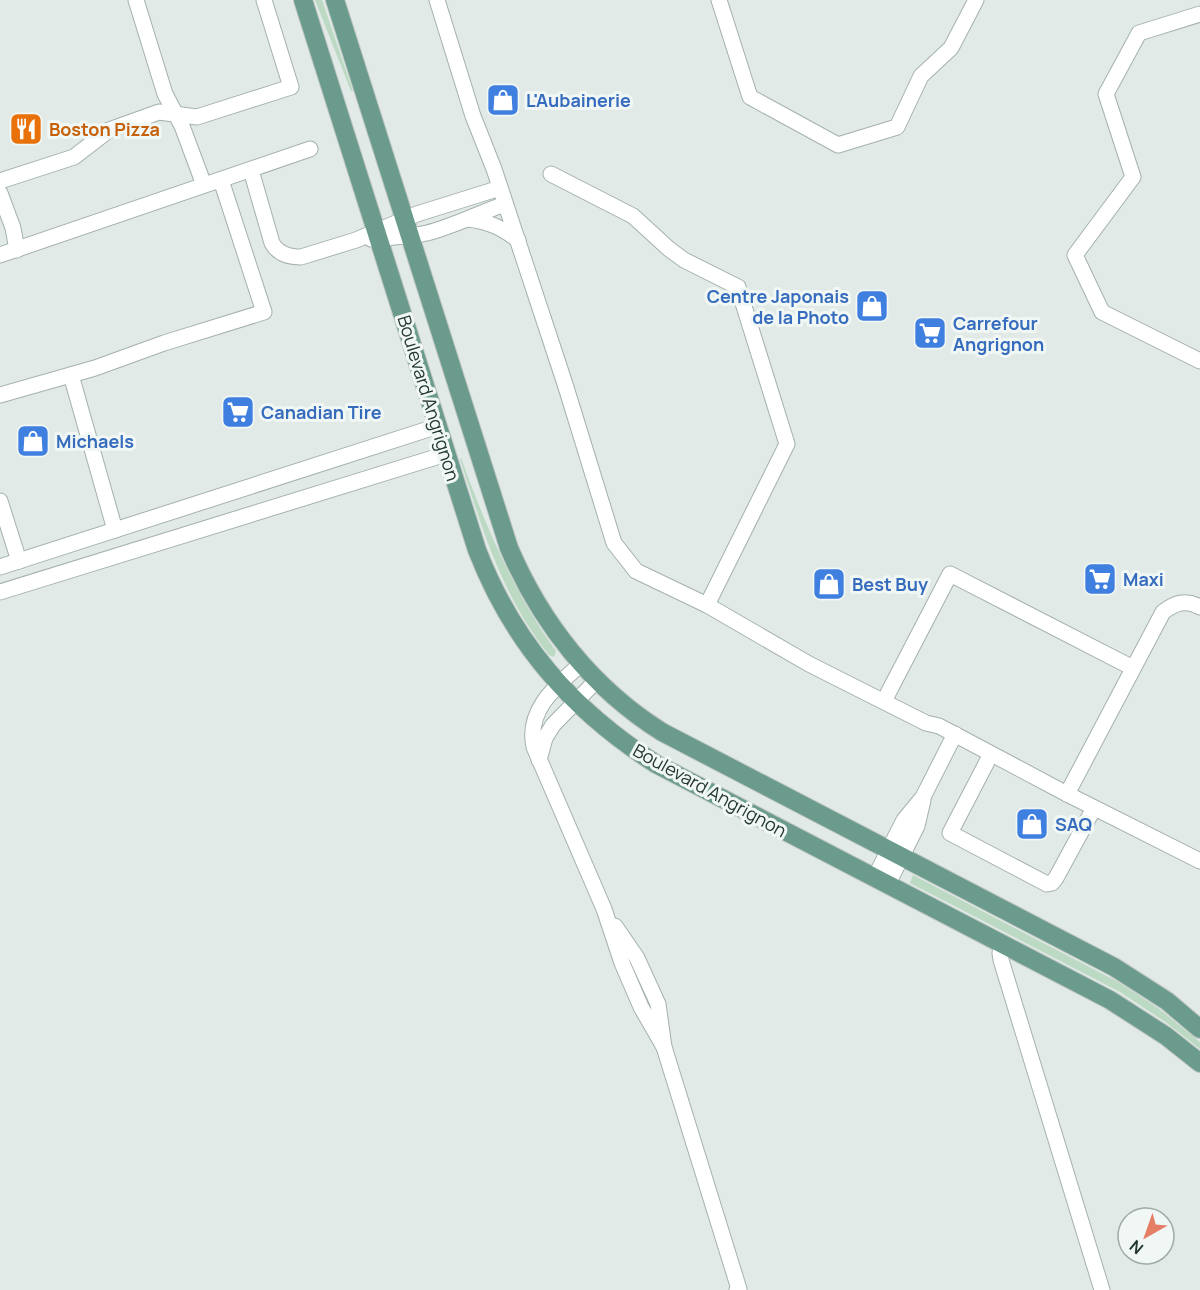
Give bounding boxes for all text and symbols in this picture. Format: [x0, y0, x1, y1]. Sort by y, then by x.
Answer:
shop icon: L'Aubainerie [485, 82, 521, 118]
place label: L'Aubainerie [526, 88, 631, 112]
restaurant icon: Boston Pizza [8, 111, 44, 147]
place label: Boston Pizza [49, 117, 160, 141]
place label: Centre Japonais de la Photo [707, 284, 849, 329]
shop icon: Centre Japonais de la Photo [854, 288, 890, 324]
place label: Carrefour Angrignon [953, 311, 1044, 356]
street label: Boulevard Angrignon [392, 312, 466, 484]
supermarket icon: Carrefour Angrignon [912, 315, 948, 351]
supermarket icon: Canadian Tire [220, 394, 256, 430]
place label: Canadian Tire [261, 400, 382, 424]
shop icon: Michaels [15, 423, 51, 459]
place label: Michaels [56, 429, 134, 453]
supermarket icon: Maxi [1082, 561, 1118, 597]
shop icon: Best Buy [811, 566, 847, 602]
place label: Maxi [1123, 567, 1164, 591]
place label: Best Buy [852, 572, 928, 596]
street label: Boulevard Angrignon [629, 738, 791, 842]
shop icon: SAQ [1014, 806, 1050, 842]
place label: SAQ [1055, 812, 1092, 836]
north arrow [1116, 1206, 1176, 1266]
text: N [1125, 1235, 1148, 1260]

